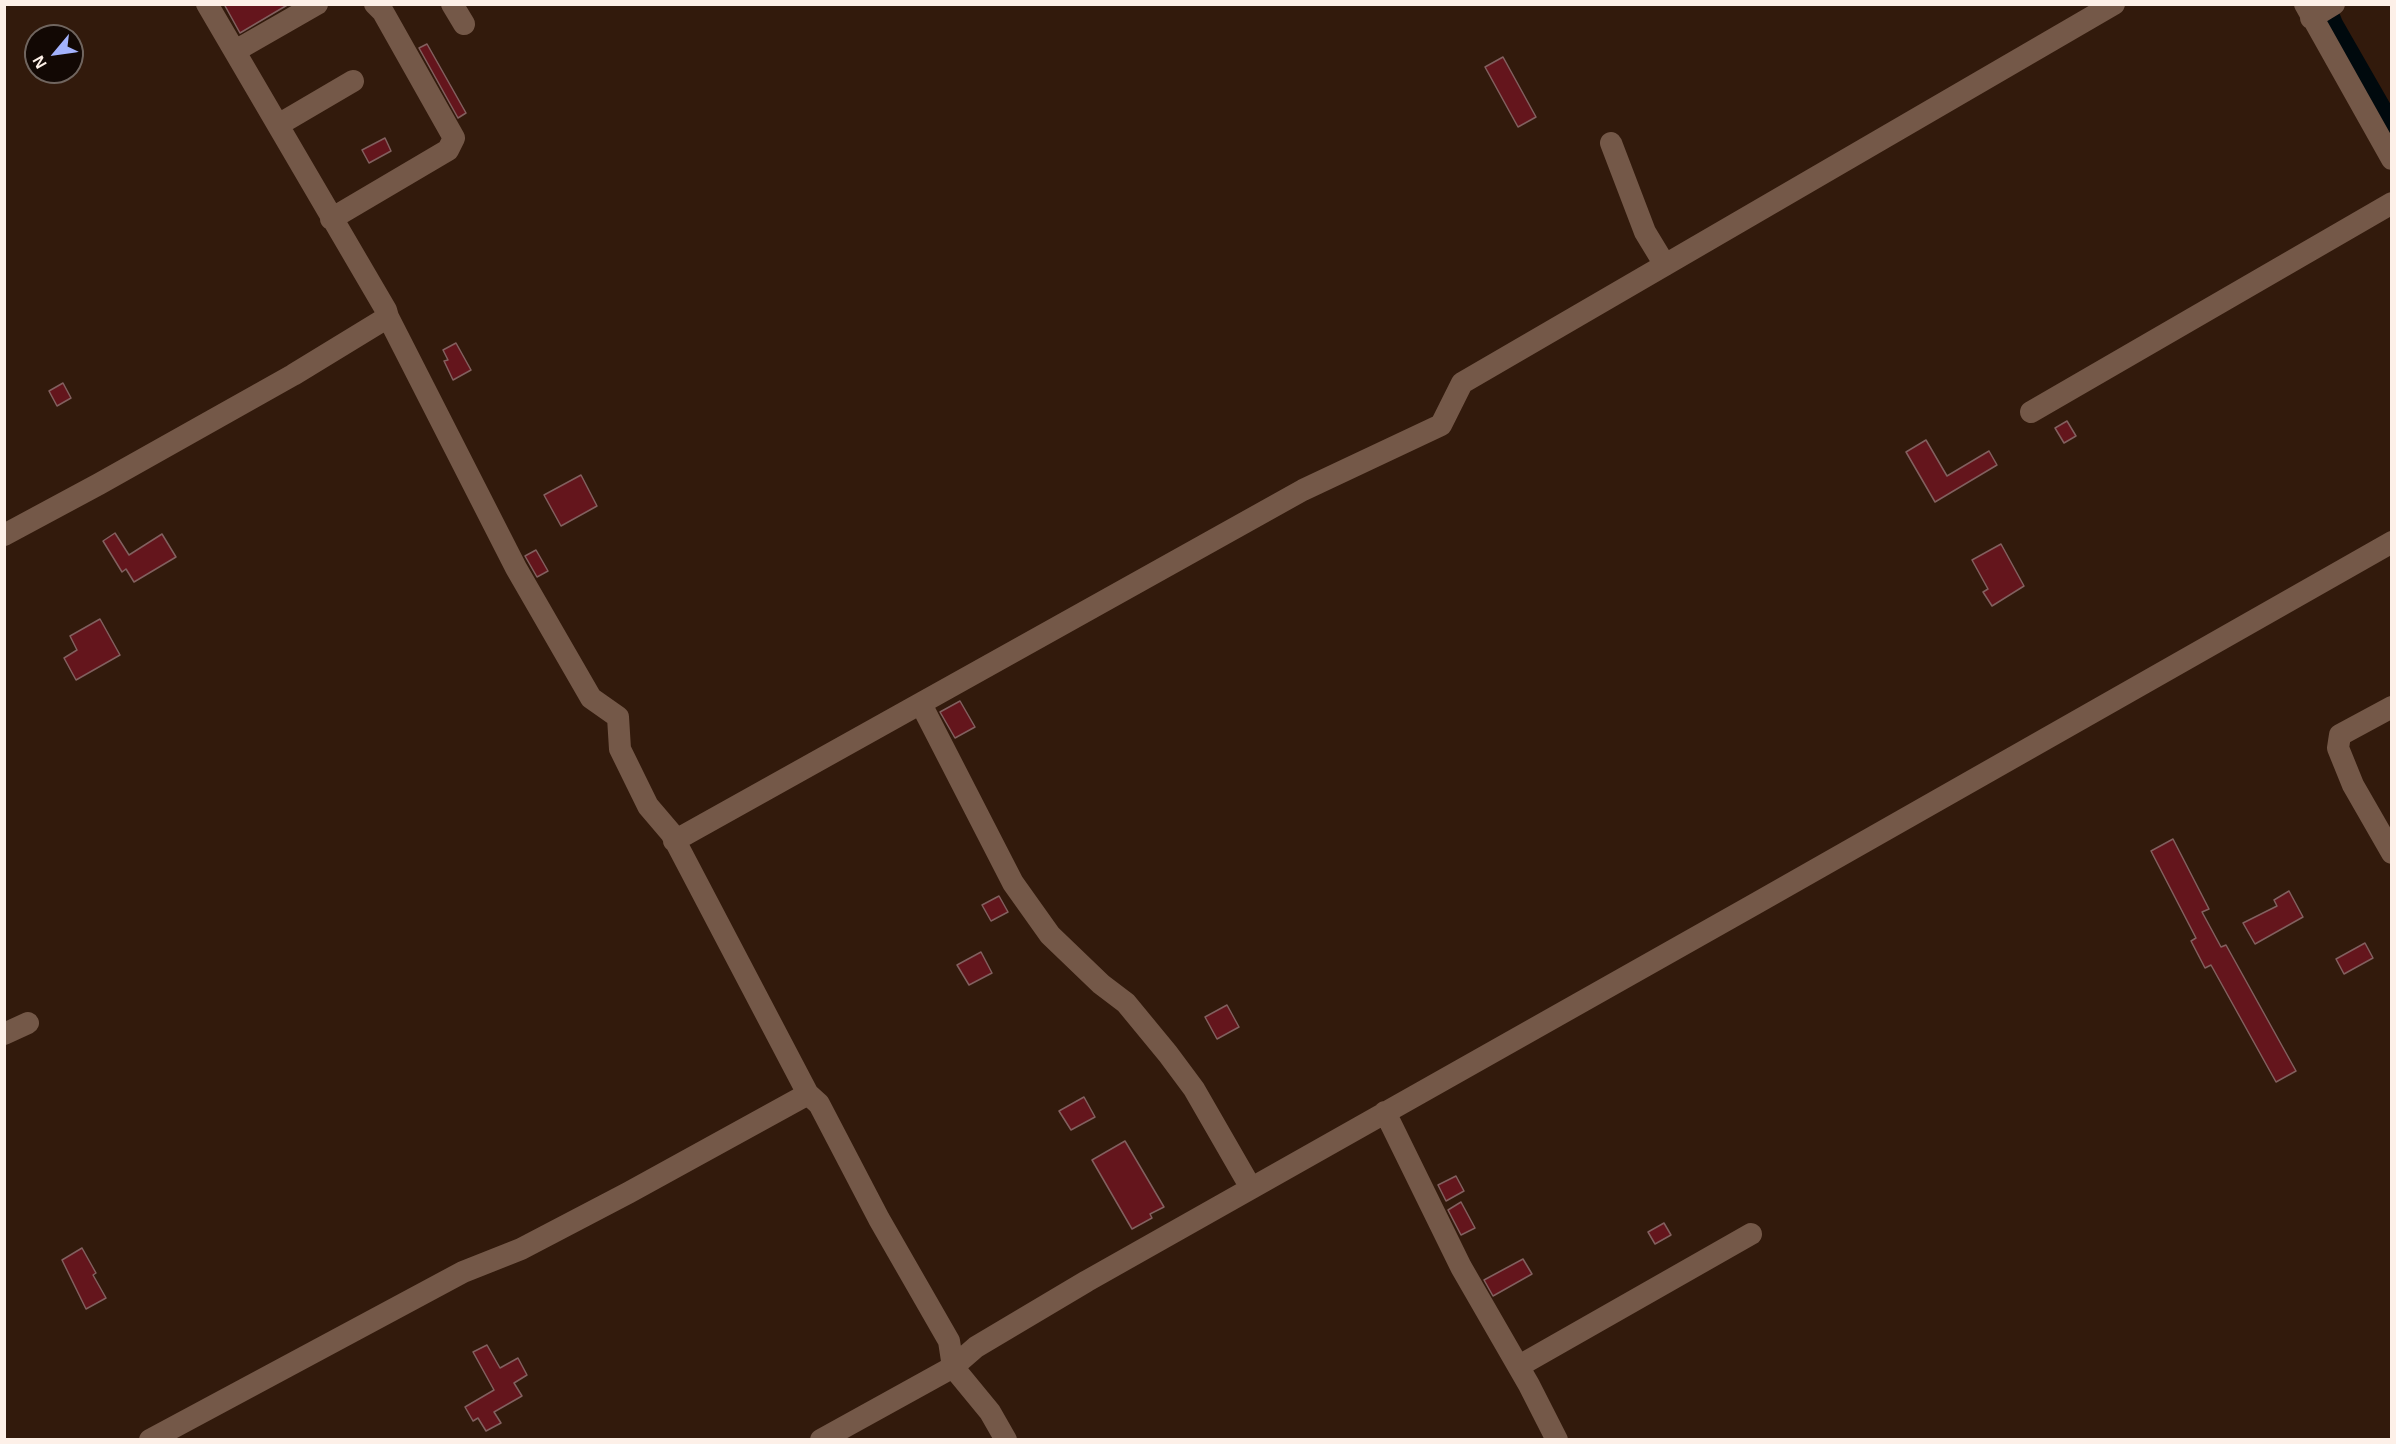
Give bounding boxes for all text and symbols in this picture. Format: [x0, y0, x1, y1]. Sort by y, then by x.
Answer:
north arrow [24, 24, 84, 84]
text: N [29, 53, 50, 71]

